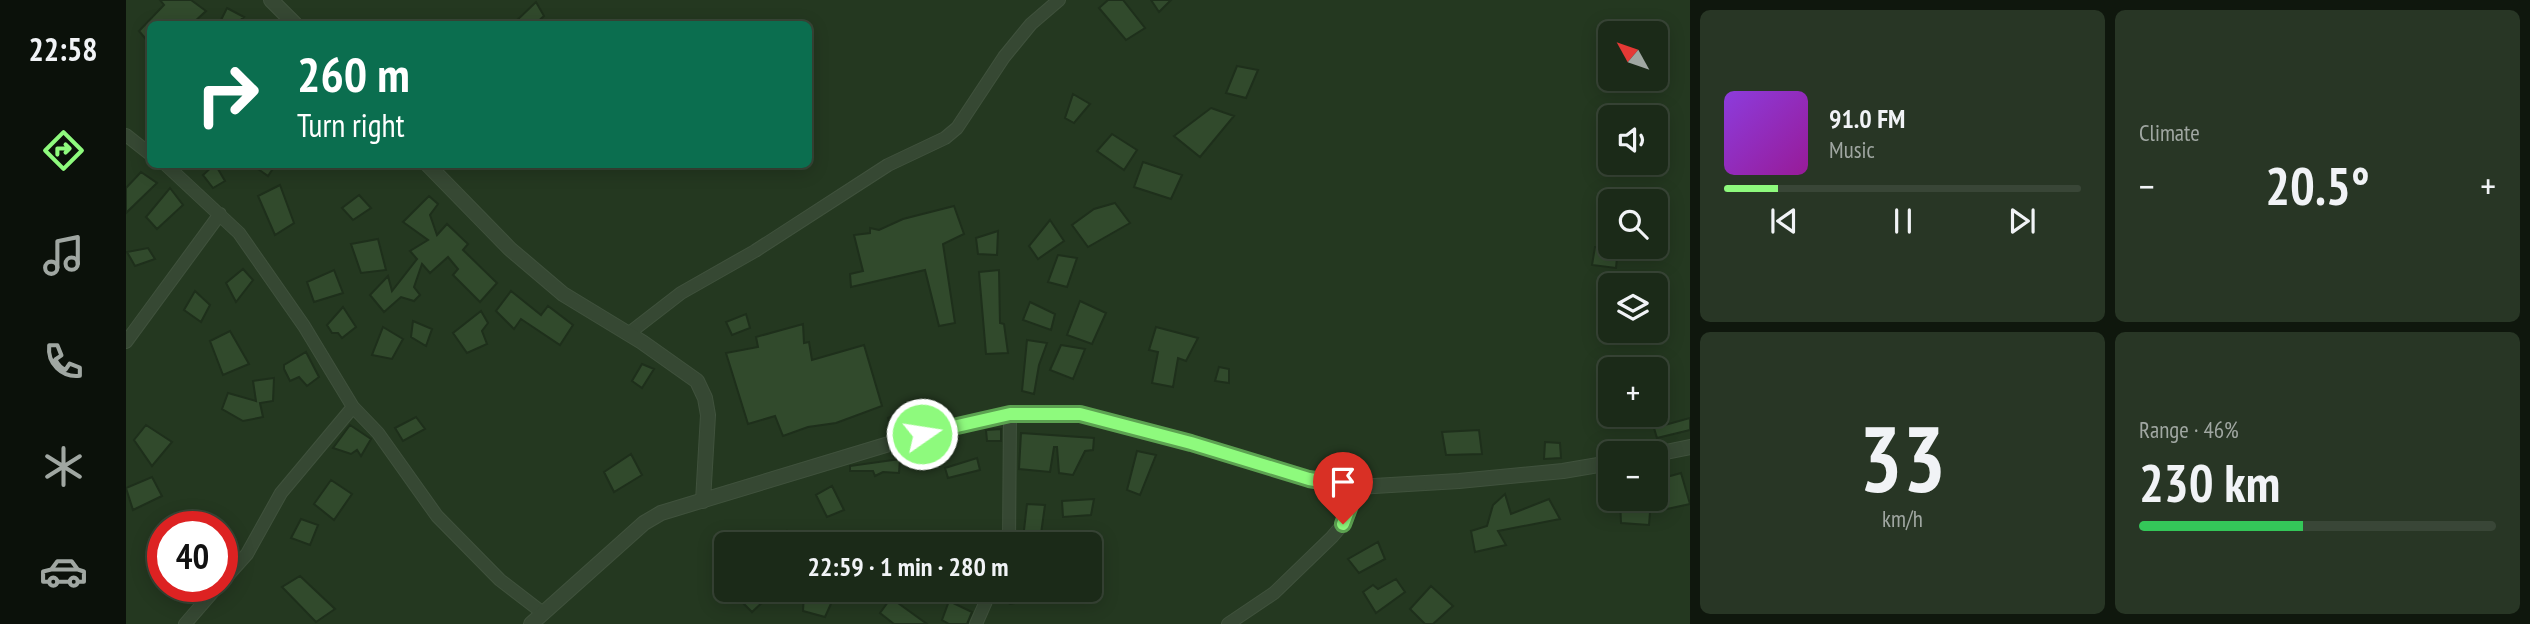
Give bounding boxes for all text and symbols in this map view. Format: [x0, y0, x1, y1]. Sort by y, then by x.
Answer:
north arrow [1598, 21, 1668, 91]
map controls [1598, 21, 1668, 511]
text: 22:58 [28, 28, 98, 70]
text: 260 m [297, 42, 410, 106]
icon: right [182, 49, 273, 140]
text: 91.0 FM [1829, 102, 1905, 135]
text: Turn right [297, 104, 405, 146]
button: sound [1598, 105, 1668, 175]
text: Climate [2139, 118, 2200, 147]
icon: directions [39, 126, 88, 175]
text: Music [1829, 135, 1875, 164]
text: 20.5° [2265, 152, 2370, 219]
text: − [2139, 161, 2155, 210]
text: + [2480, 161, 2496, 210]
button: search [1598, 189, 1668, 259]
icon: previous [1765, 202, 1803, 240]
icon: pause [1884, 202, 1922, 240]
icon: next [2003, 202, 2041, 240]
icon: music [39, 231, 88, 280]
button: layers [1598, 273, 1668, 343]
icon: phone [39, 337, 88, 386]
button: + [1598, 357, 1668, 427]
position arrow [885, 397, 959, 471]
text: 33 [1859, 399, 1946, 517]
text: Range · 46% [2139, 415, 2239, 444]
button: − [1598, 441, 1668, 511]
icon: climate [39, 442, 88, 491]
text: 230 km [2139, 449, 2280, 516]
pin [1313, 452, 1373, 524]
icon: arrive [1324, 463, 1362, 501]
text: km/h [1882, 504, 1923, 533]
speed limit sign: 40 [147, 511, 238, 602]
icon: car [39, 547, 88, 596]
text: 22:59 · 1 min · 280 m [808, 550, 1008, 583]

